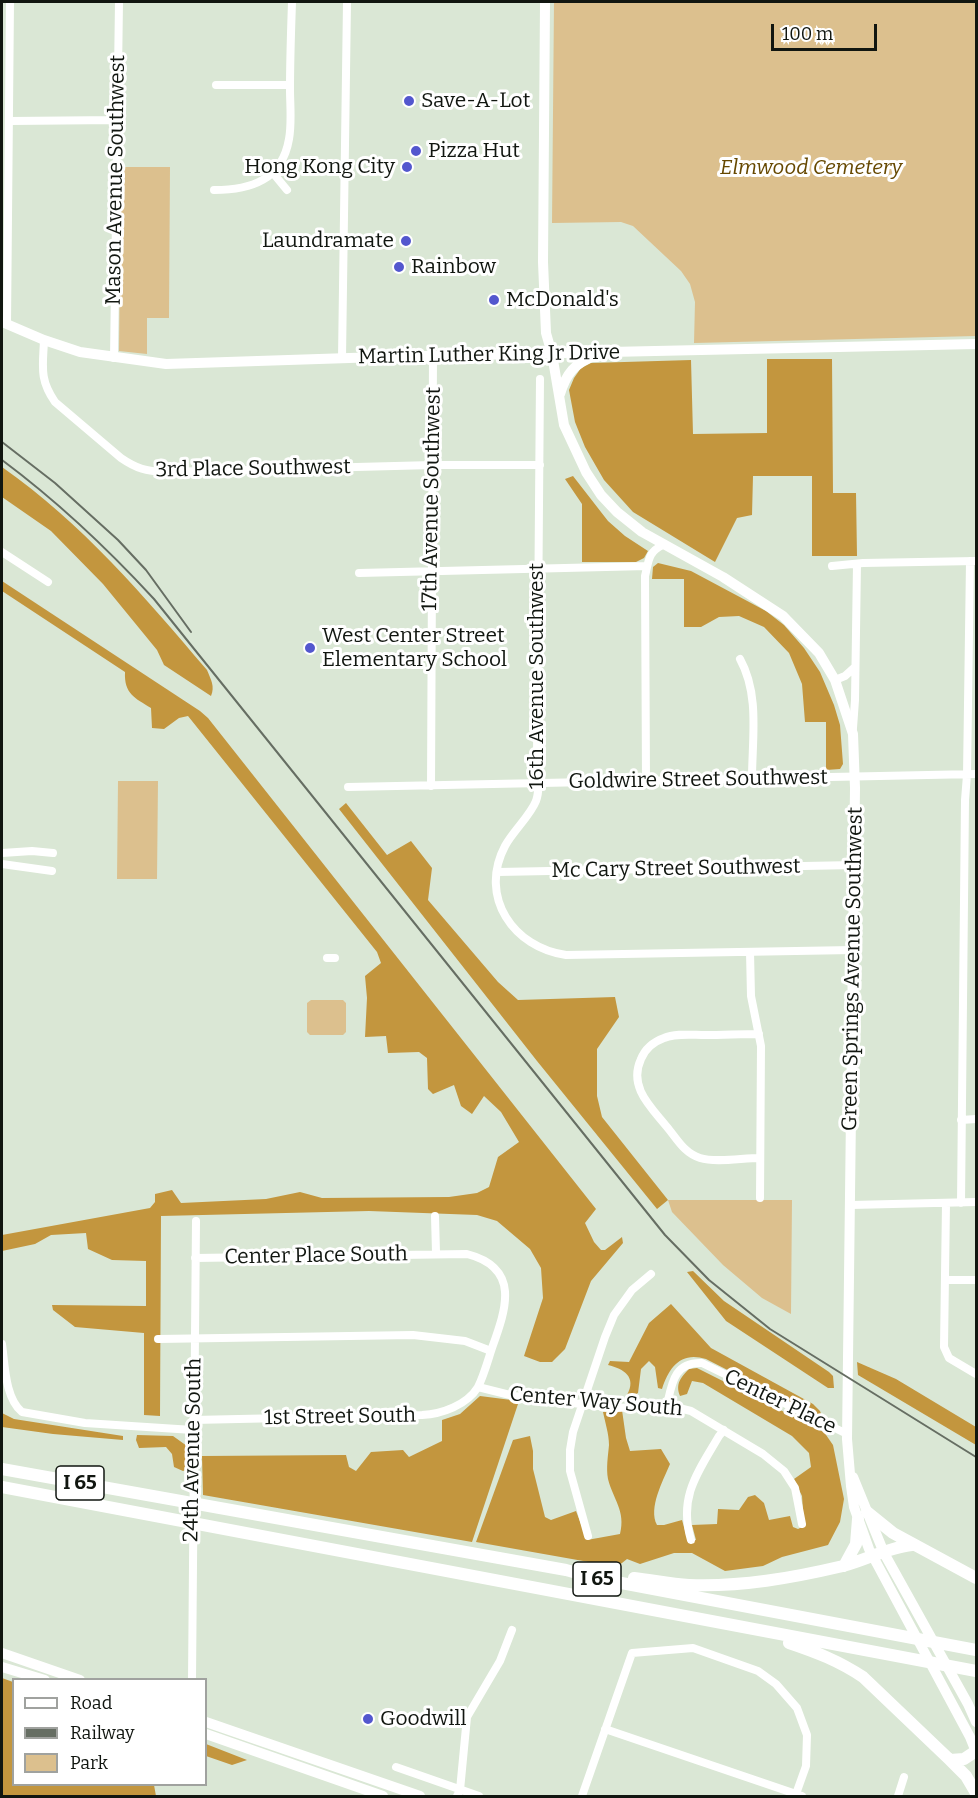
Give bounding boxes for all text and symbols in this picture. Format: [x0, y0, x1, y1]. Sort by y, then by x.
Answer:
scale bar [774, 12, 880, 50]
text: 100 m [782, 23, 833, 45]
street label: Mason Avenue Southwest [101, 55, 131, 305]
place label: Save-A-Lot [421, 88, 530, 114]
marker: Save-A-Lot [402, 94, 416, 108]
place label: Pizza Hut [428, 138, 520, 164]
marker: Pizza Hut [409, 144, 423, 158]
place label: Hong Kong City [244, 154, 395, 180]
park label: Elmwood Cemetery [720, 155, 902, 181]
marker: Hong Kong City [400, 160, 414, 174]
place label: Laundramate [262, 228, 394, 254]
marker: Laundramate [399, 234, 413, 248]
place label: Rainbow [411, 254, 496, 280]
marker: Rainbow [392, 260, 406, 274]
place label: McDonald's [506, 287, 619, 313]
marker: McDonald's [487, 293, 501, 307]
street label: Martin Luther King Jr Drive [358, 340, 620, 370]
street label: 17th Avenue Southwest [417, 387, 447, 611]
street label: 3rd Place Southwest [155, 455, 351, 483]
street label: 16th Avenue Southwest [524, 563, 550, 789]
place label: West Center Street Elementary School [322, 623, 507, 673]
marker: West Center Street Elementary School [303, 641, 317, 655]
street label: Goldwire Street Southwest [568, 765, 828, 795]
street label: Green Springs Avenue Southwest [838, 807, 868, 1131]
street label: Mc Cary Street Southwest [551, 854, 801, 884]
street label: Center Place South [224, 1242, 408, 1270]
street label: 24th Avenue South [179, 1358, 207, 1542]
street label: Center Place [720, 1364, 840, 1440]
street label: Center Way South [508, 1382, 684, 1422]
street label: 1st Street South [264, 1403, 416, 1431]
road number: I 65 [56, 1466, 104, 1500]
road number: I 65 [573, 1562, 621, 1596]
legend [12, 1678, 207, 1786]
text: Road [70, 1692, 112, 1714]
place label: Goodwill [380, 1706, 467, 1732]
marker: Goodwill [361, 1712, 375, 1726]
text: Railway [70, 1722, 134, 1744]
text: Park [70, 1752, 108, 1774]

